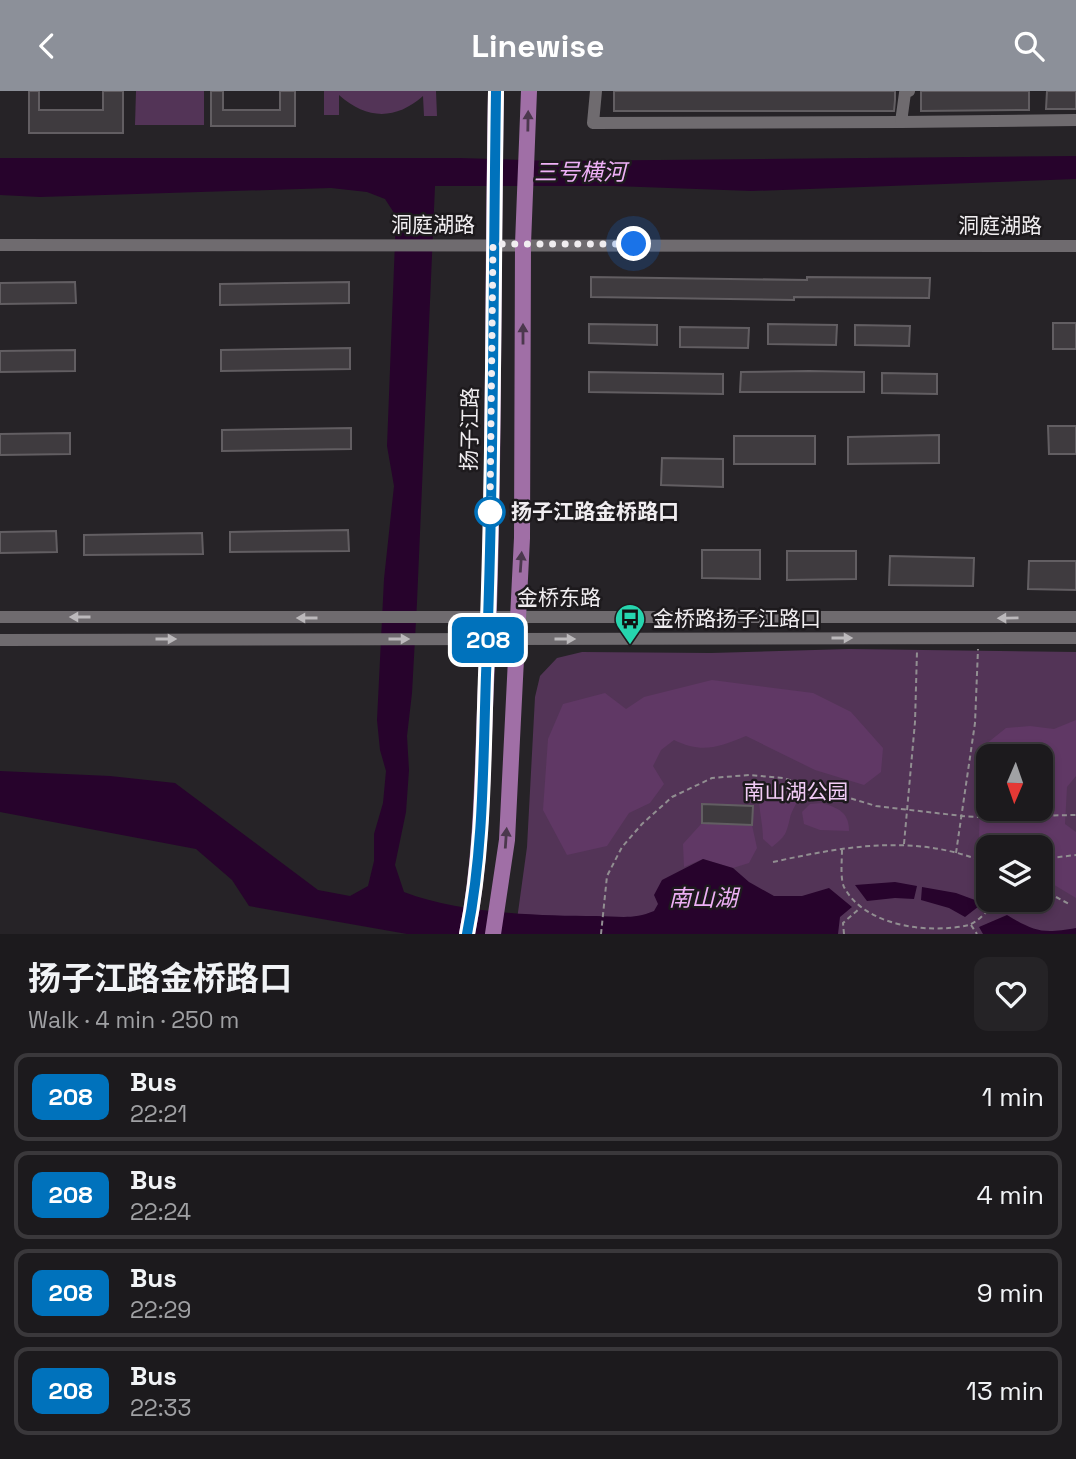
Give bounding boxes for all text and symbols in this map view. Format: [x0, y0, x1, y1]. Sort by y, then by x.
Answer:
text: Linewise [472, 26, 604, 66]
icon: back [28, 27, 66, 65]
icon: search [1010, 27, 1048, 65]
one-way arrow [523, 110, 534, 132]
water label: 三号横河 [534, 157, 630, 187]
street label: 洞庭湖路 [391, 211, 475, 238]
street label: 洞庭湖路 [958, 212, 1042, 239]
your location [616, 226, 651, 261]
one-way arrow [517, 323, 529, 345]
street label: 扬子江路 [455, 387, 484, 471]
marker: 扬子江路金桥路口 [475, 497, 505, 527]
place label: 扬子江路金桥路口 [511, 498, 679, 525]
one-way arrow [515, 551, 526, 573]
street label: 金桥东路 [517, 584, 601, 611]
bus stop icon: 金桥路扬子江路口 [613, 602, 647, 646]
place label: 金桥路扬子江路口 [653, 605, 821, 632]
one-way arrow [68, 611, 90, 623]
one-way arrow [296, 612, 318, 624]
one-way arrow [997, 612, 1019, 624]
line badge: 208 [448, 617, 528, 663]
text: 208 [466, 624, 510, 655]
one-way arrow [831, 632, 853, 644]
one-way arrow [155, 633, 177, 645]
one-way arrow [388, 633, 410, 645]
one-way arrow [555, 633, 577, 645]
north arrow [976, 744, 1054, 821]
map controls [976, 744, 1053, 912]
park label: 南山湖公园 [744, 778, 849, 805]
one-way arrow [501, 827, 512, 849]
button: layers [976, 835, 1053, 912]
water label: 南山湖 [669, 883, 741, 913]
button: heart [974, 957, 1048, 1031]
text: 扬子江路金桥路口 [28, 958, 292, 1000]
text: Walk · 4 min · 250 m [28, 1005, 239, 1035]
text: Bus [130, 1065, 177, 1099]
text: 1 min [982, 1080, 1044, 1114]
text: 208 [48, 1081, 93, 1112]
text: 22:21 [130, 1099, 187, 1129]
text: Bus [130, 1163, 177, 1197]
text: 4 min [976, 1178, 1044, 1212]
text: 208 [48, 1179, 93, 1210]
text: 22:24 [130, 1197, 191, 1227]
text: Bus [130, 1261, 177, 1295]
text: 9 min [977, 1276, 1044, 1310]
text: 208 [48, 1277, 93, 1308]
text: 22:29 [130, 1295, 191, 1325]
text: Bus [130, 1359, 177, 1393]
text: 13 min [966, 1374, 1044, 1408]
text: 208 [48, 1375, 93, 1406]
text: 22:33 [130, 1393, 191, 1423]

